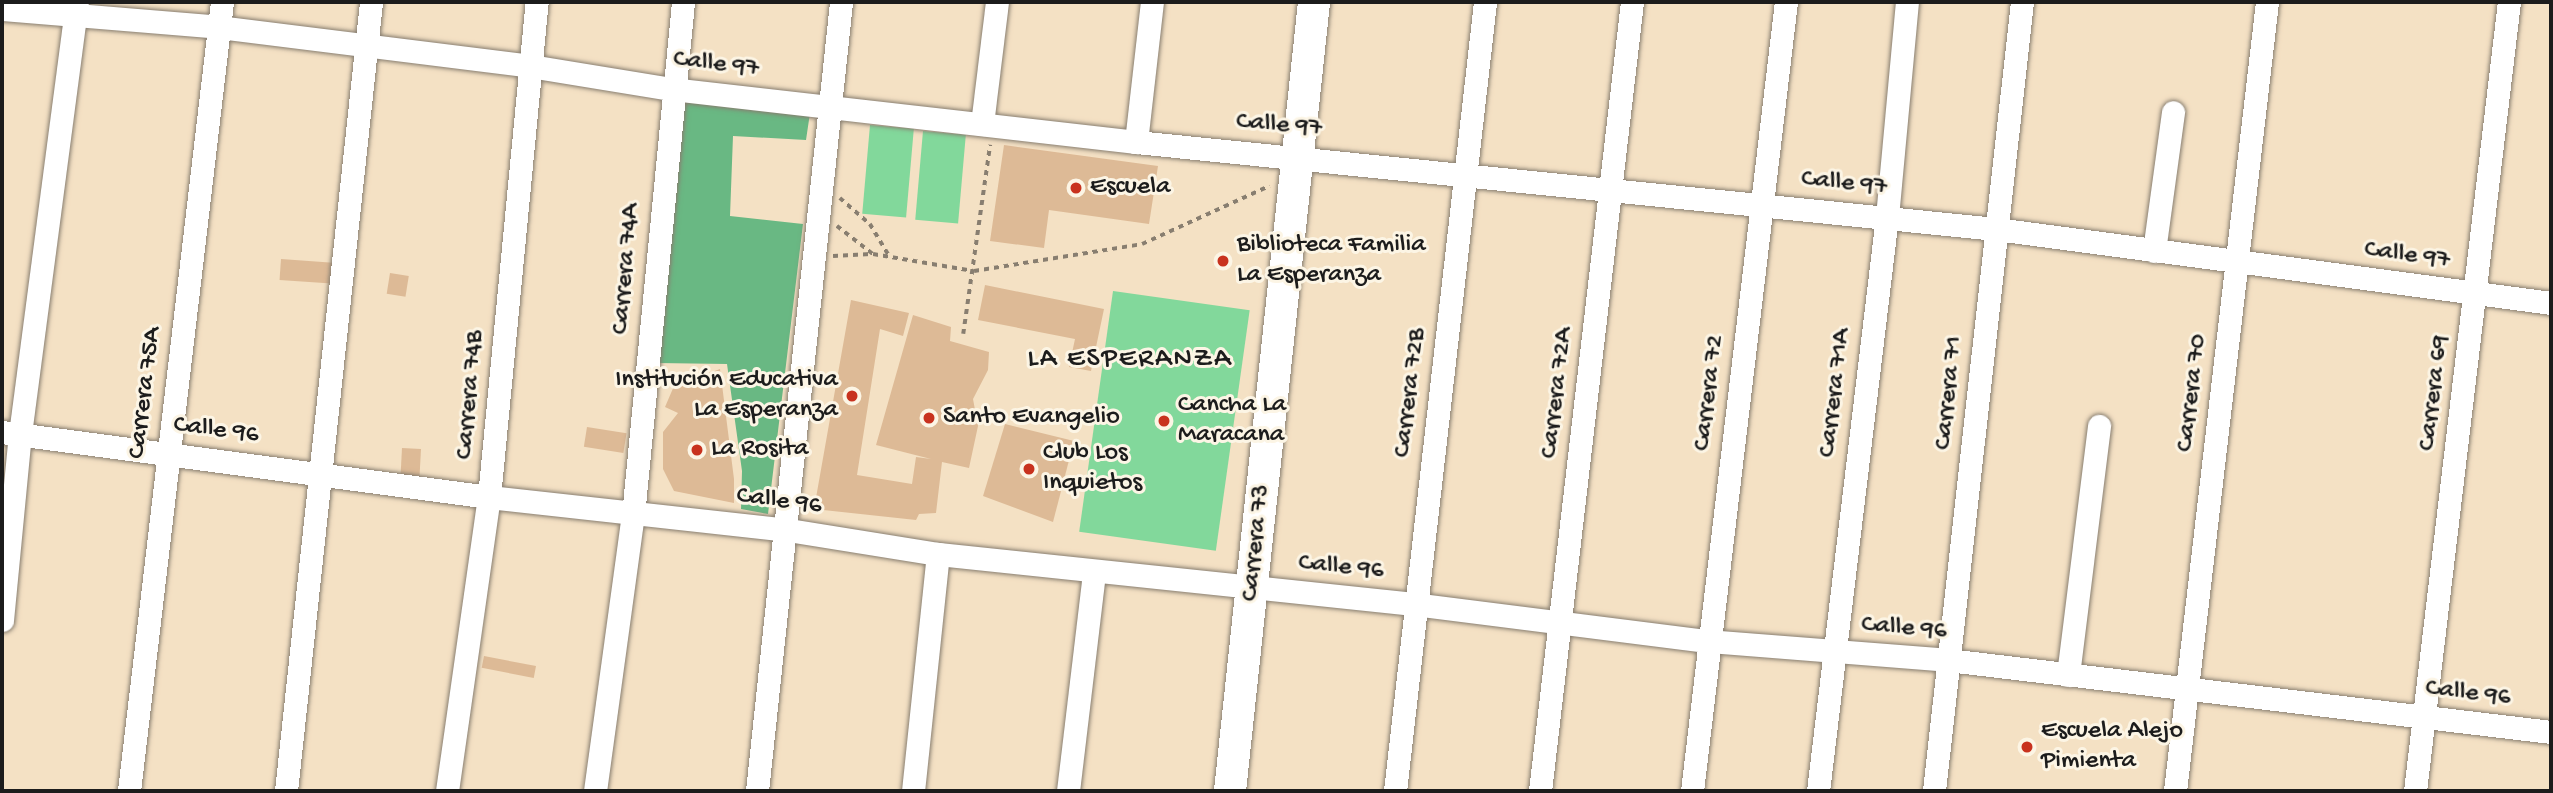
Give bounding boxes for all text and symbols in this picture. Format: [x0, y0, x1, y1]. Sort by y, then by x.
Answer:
street label: Calle 97 [671, 44, 761, 86]
street label: Calle 97 [1235, 107, 1323, 145]
street label: Calle 97 [1800, 164, 1888, 204]
place label: Escuela [1090, 172, 1170, 204]
marker: Escuela [1068, 180, 1084, 196]
street label: Carrera 74A [606, 202, 648, 336]
place label: Biblioteca Familia La Esperanza [1237, 230, 1426, 292]
street label: Calle 97 [2362, 235, 2452, 277]
marker: Biblioteca Familia La Esperanza [1215, 253, 1231, 269]
street label: Carrera 75A [122, 325, 170, 461]
street label: Carrera 72A [1534, 326, 1582, 460]
street label: Carrera 72B [1388, 327, 1434, 459]
street label: Carrera 71A [1813, 327, 1859, 459]
street label: Carrera 74B [450, 329, 492, 461]
street label: Carrera 70 [2170, 332, 2216, 454]
street label: Carrera 72 [1687, 333, 1733, 453]
street label: Carrera 69 [2412, 333, 2458, 453]
street label: Carrera 71 [1929, 335, 1971, 451]
district label: LA ESPERANZA [1029, 343, 1231, 377]
place label: Institución Educativa La Esperanza [615, 365, 838, 426]
marker: Institución Educativa La Esperanza [844, 388, 860, 404]
place label: Cancha La Maracana [1178, 390, 1286, 452]
place label: Santo Evangelio [943, 402, 1120, 434]
street label: Calle 96 [172, 410, 260, 452]
marker: Santo Evangelio [921, 410, 937, 426]
marker: Cancha La Maracana [1156, 413, 1172, 429]
place label: La Rosita [711, 434, 808, 466]
place label: Club Los Inquietos [1043, 438, 1142, 500]
marker: La Rosita [689, 442, 705, 458]
marker: Club Los Inquietos [1021, 461, 1037, 477]
street label: Calle 96 [735, 481, 823, 523]
street label: Carrera 73 [1235, 483, 1279, 603]
street label: Calle 96 [1297, 548, 1385, 588]
street label: Calle 96 [1860, 610, 1948, 648]
street label: Calle 96 [2424, 673, 2512, 715]
place label: Escuela Alejo Pimienta [2041, 716, 2183, 778]
marker: Escuela Alejo Pimienta [2019, 739, 2035, 755]

